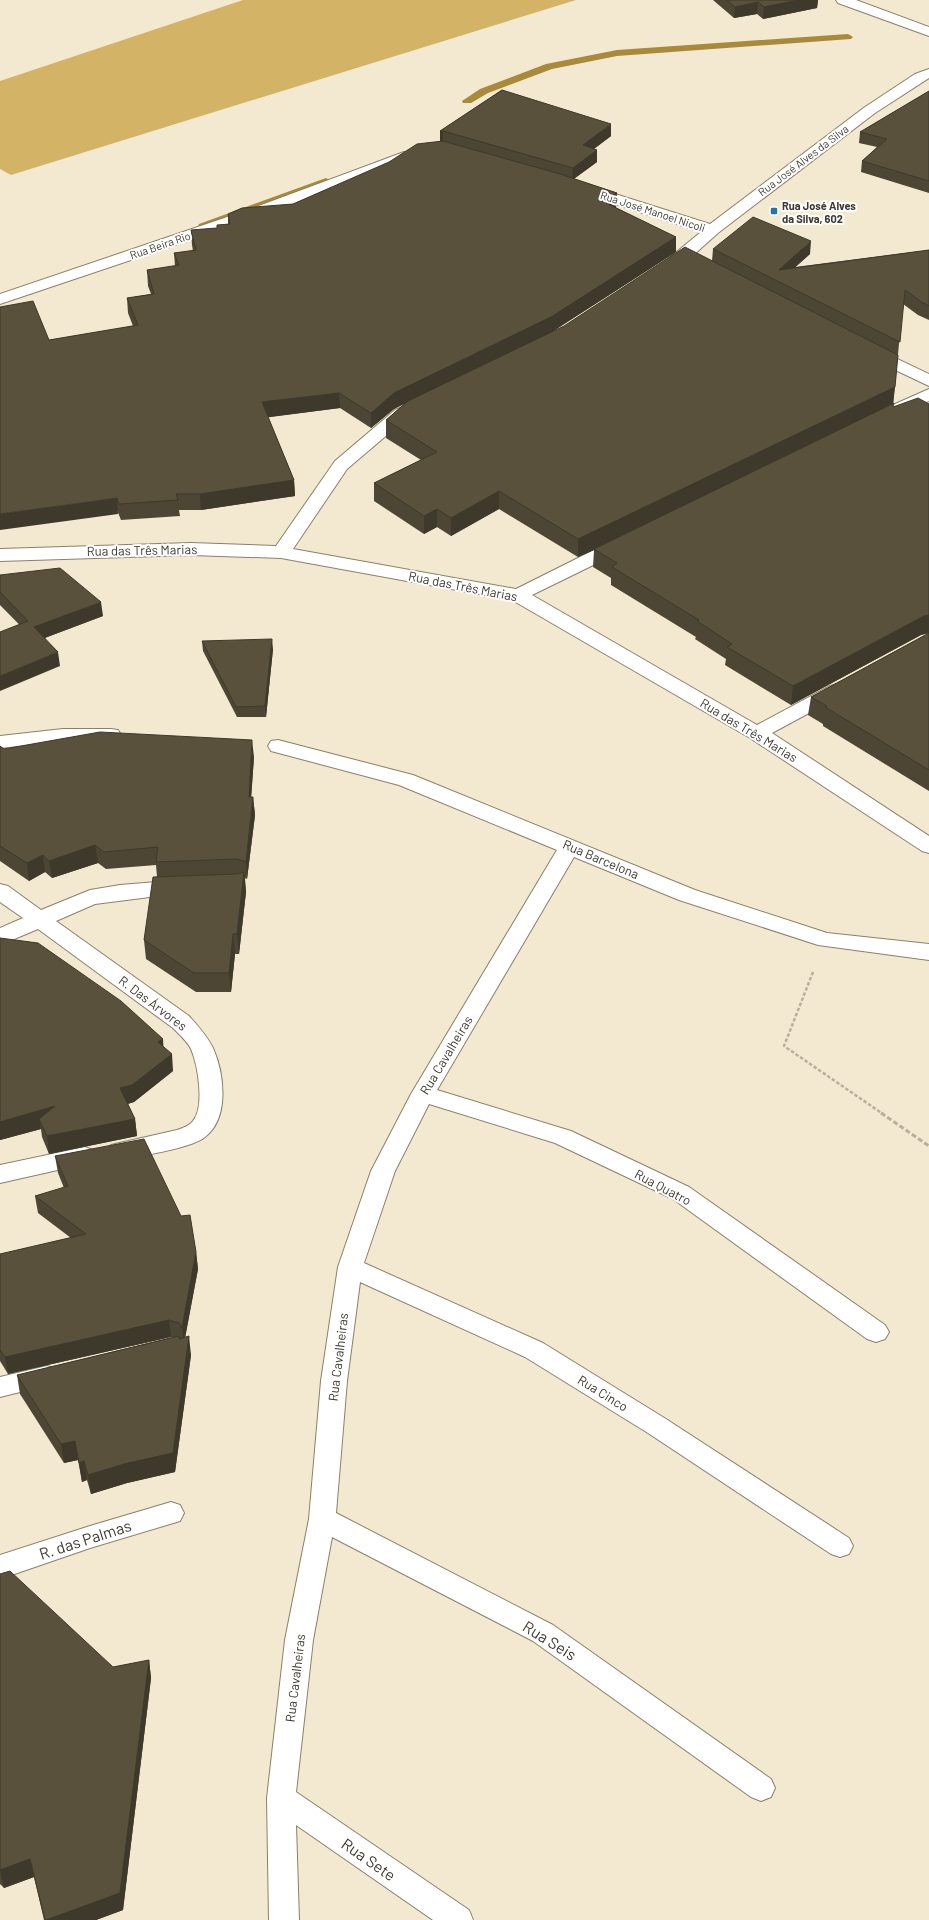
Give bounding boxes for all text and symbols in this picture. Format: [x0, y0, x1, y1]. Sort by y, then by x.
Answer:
street label: Rua José Alves da Silva [755, 122, 851, 198]
street label: Rua José Manoel Nicoli [599, 188, 707, 234]
place label: Rua José Alves da Silva, 602 [782, 199, 856, 225]
marker: Rua José Alves da Silva, 602 [769, 206, 779, 216]
street label: Rua Beira Rio [128, 229, 192, 261]
street label: Rua das Três Marias [87, 541, 197, 559]
street label: Rua das Três Marias [407, 568, 519, 604]
street label: Rua das Três Marias [697, 695, 801, 765]
street label: Rua Barcelona [561, 836, 641, 882]
street label: R. Das Árvores [116, 972, 190, 1034]
street label: Rua Cavalheiras [416, 1013, 476, 1097]
street label: Rua Quatro [632, 1165, 694, 1209]
street label: Rua Cavalheiras [325, 1312, 351, 1402]
street label: Rua Cinco [575, 1371, 631, 1415]
street label: R. das Palmas [37, 1515, 133, 1563]
street label: Rua Seis [520, 1616, 580, 1664]
street label: Rua Cavalheiras [282, 1633, 308, 1723]
street label: Rua Sete [338, 1834, 400, 1884]

